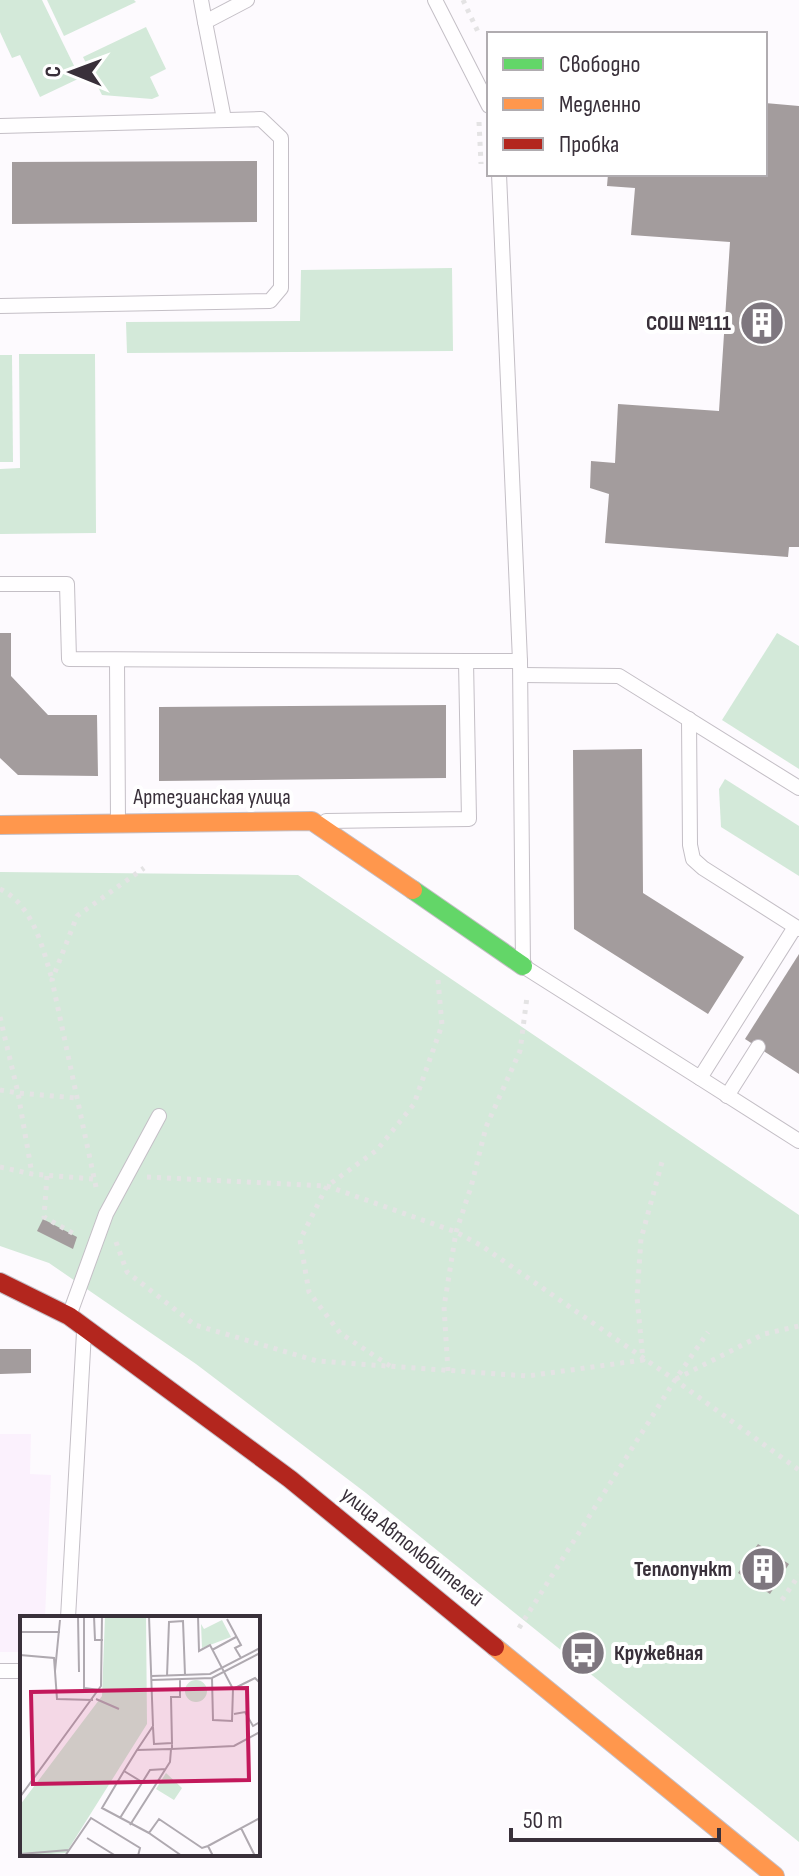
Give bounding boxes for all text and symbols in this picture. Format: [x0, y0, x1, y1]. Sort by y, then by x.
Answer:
north arrow [32, 32, 112, 112]
legend [487, 32, 767, 176]
text: Свободно [559, 50, 640, 79]
text: С [40, 66, 67, 78]
text: Медленно [559, 90, 641, 119]
text: Пробка [559, 130, 619, 159]
building icon: СОШ №111 [738, 299, 786, 347]
place label: СОШ №111 [646, 310, 731, 337]
street label: Артезианская улица [132, 784, 291, 811]
street label: улица Автолюбителей [335, 1481, 489, 1613]
building icon: Теплопункт [739, 1545, 787, 1593]
place label: Теплопункт [634, 1556, 732, 1583]
inset map [20, 1616, 260, 1856]
bus stop icon: Кружевная [559, 1629, 607, 1677]
place label: Кружевная [614, 1640, 703, 1667]
scale bar [511, 1792, 719, 1842]
text: 50 m [523, 1806, 563, 1835]

